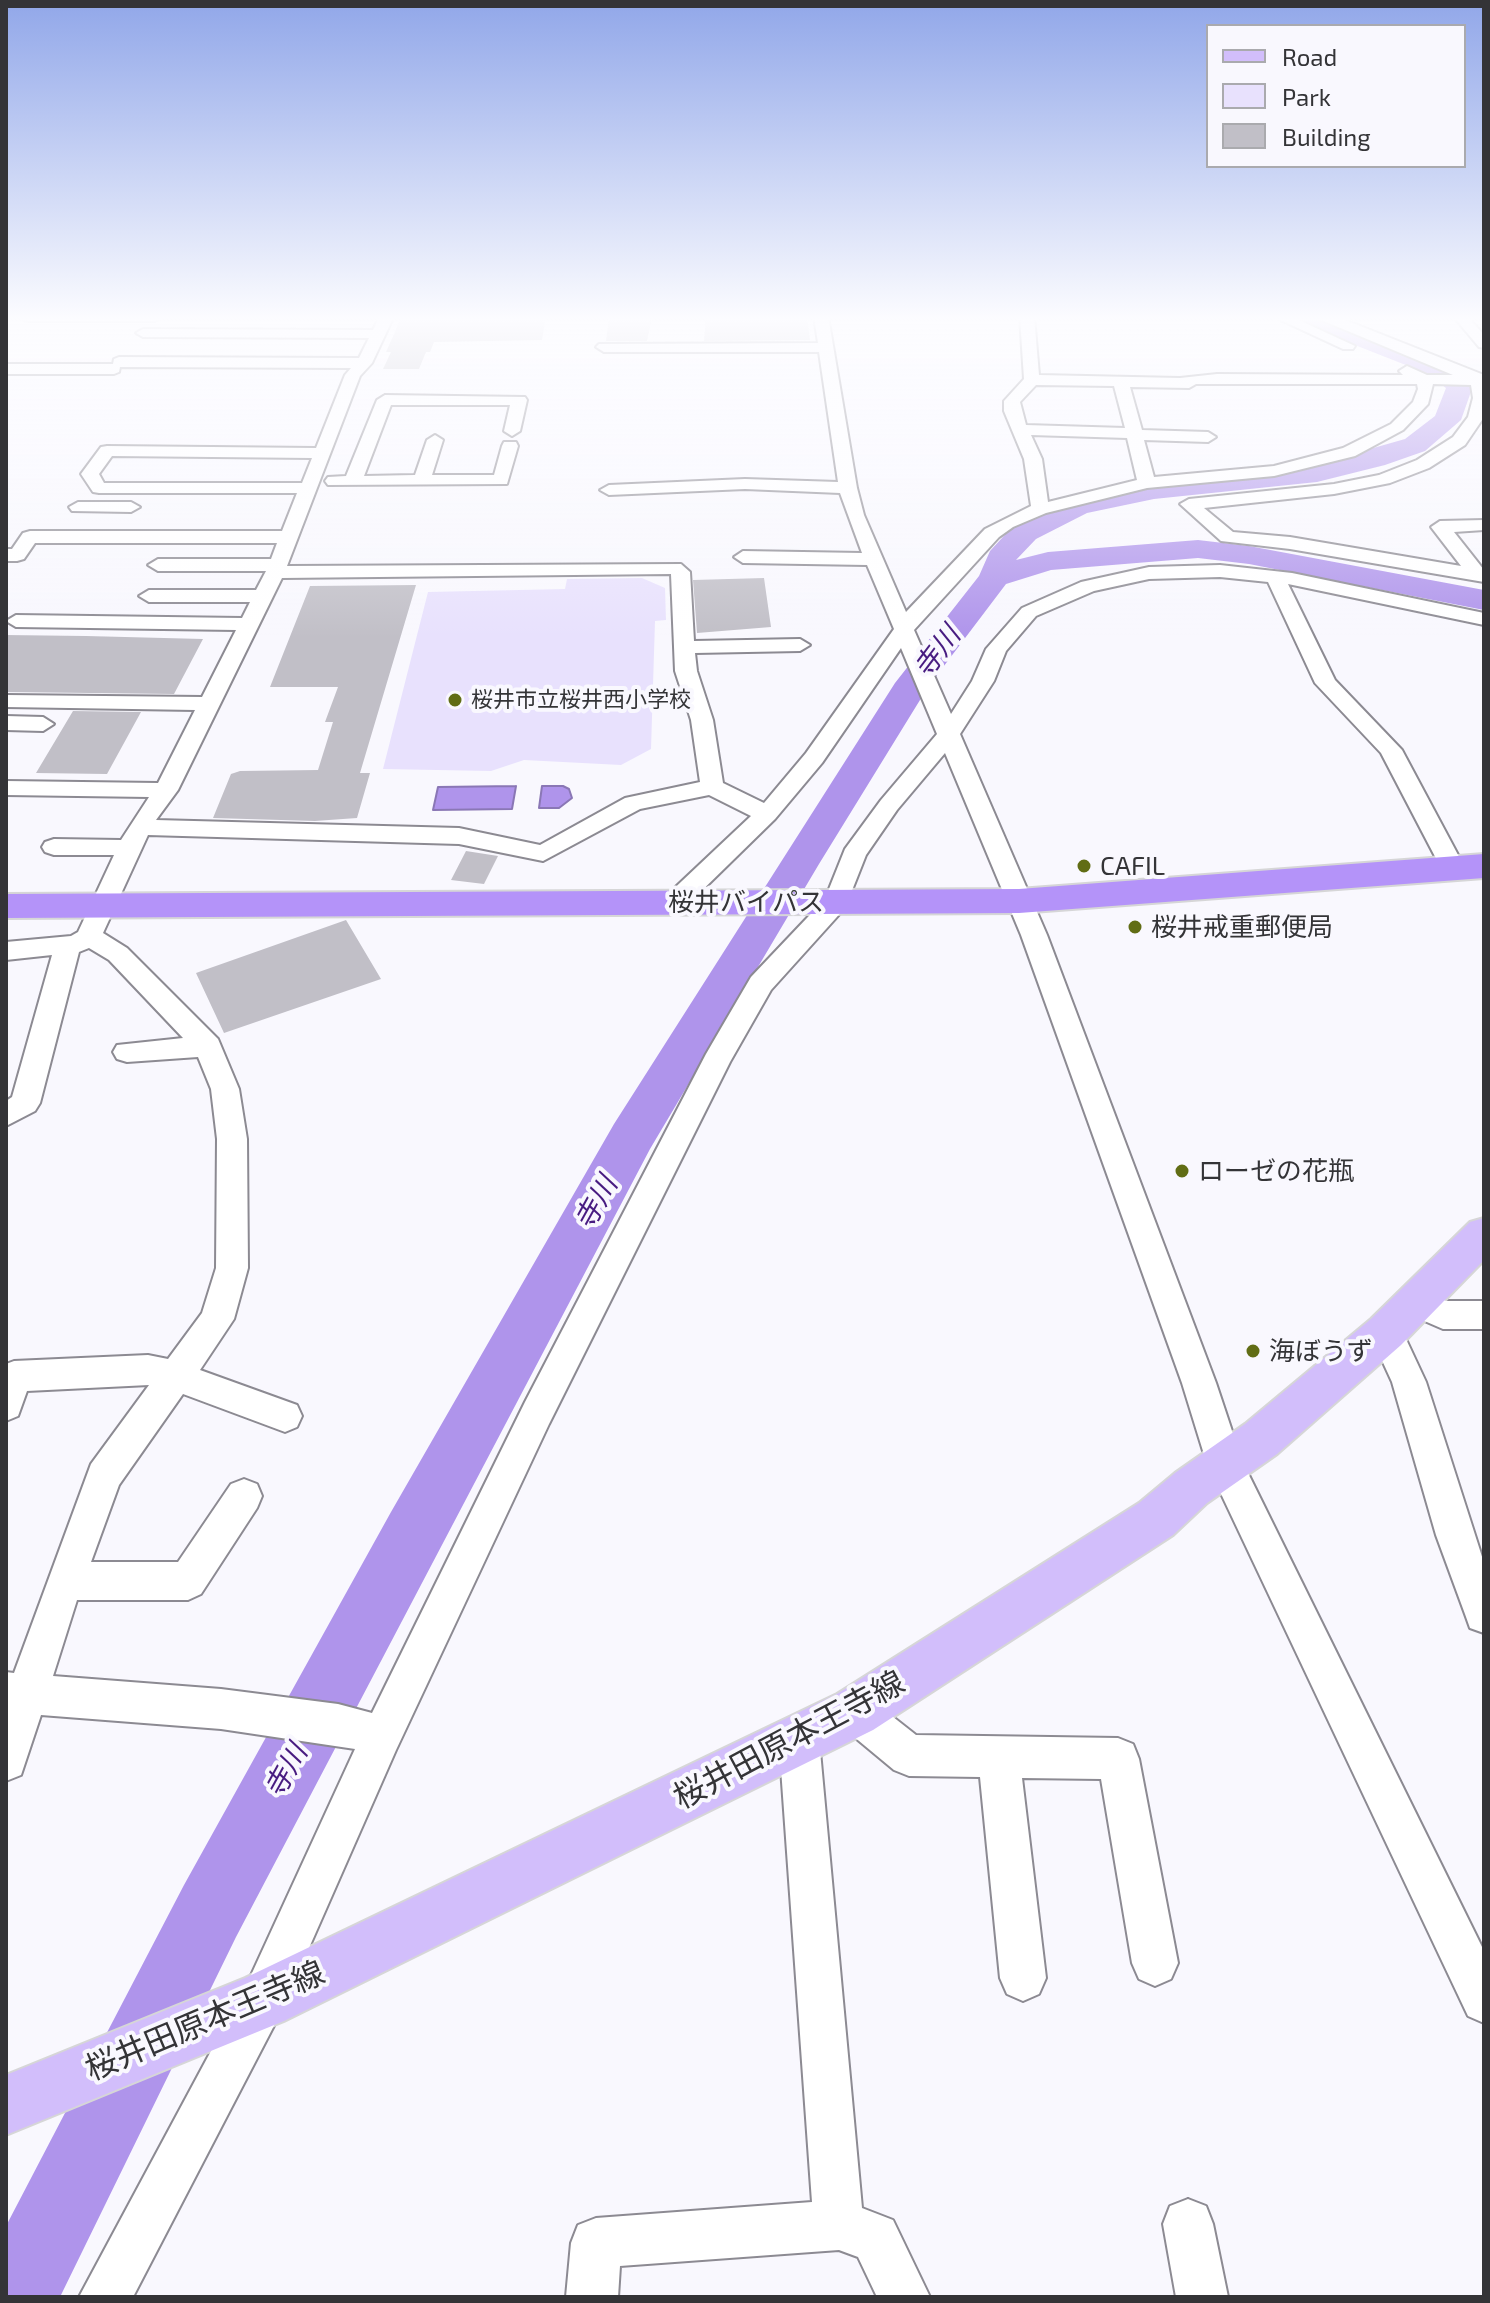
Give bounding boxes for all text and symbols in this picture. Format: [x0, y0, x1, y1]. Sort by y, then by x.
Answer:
legend [1206, 24, 1466, 168]
text: Road [1282, 42, 1337, 71]
text: Park [1282, 82, 1331, 111]
text: Building [1282, 122, 1371, 151]
water label: 寺川 [907, 620, 967, 684]
place label: 桜井市立桜井西小学校 [471, 687, 691, 713]
marker: 桜井市立桜井西小学校 [446, 691, 464, 709]
place label: CAFIL [1100, 850, 1165, 882]
marker: CAFIL [1075, 857, 1093, 875]
street label: 桜井バイパス [668, 886, 824, 918]
place label: 桜井戒重郵便局 [1151, 911, 1333, 943]
marker: 桜井戒重郵便局 [1126, 918, 1144, 936]
place label: ローゼの花瓶 [1198, 1155, 1354, 1187]
marker: ローゼの花瓶 [1173, 1162, 1191, 1180]
water label: 寺川 [568, 1170, 624, 1236]
place label: 海ぼうず [1269, 1335, 1373, 1367]
marker: 海ぼうず [1244, 1342, 1262, 1360]
street label: 桜井田原本王寺線 [667, 1663, 911, 1817]
water label: 寺川 [258, 1738, 314, 1804]
street label: 桜井田原本王寺線 [80, 1953, 330, 2089]

